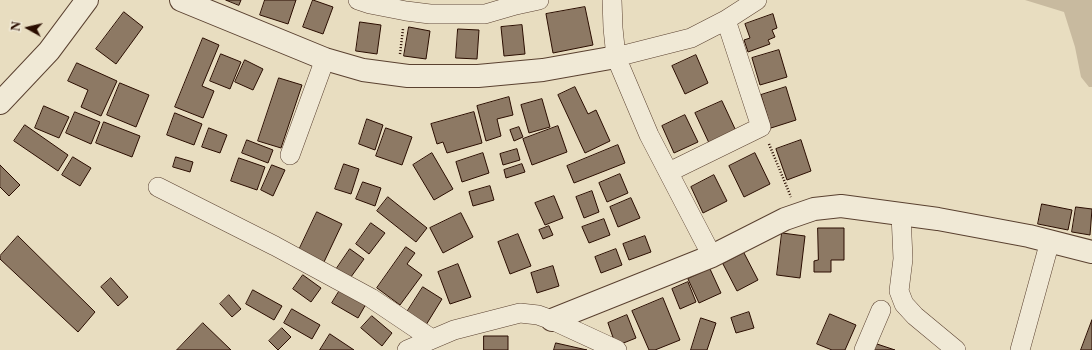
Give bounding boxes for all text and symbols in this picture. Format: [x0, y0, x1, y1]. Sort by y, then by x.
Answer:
north arrow [8, 8, 48, 48]
text: N [9, 21, 24, 32]

